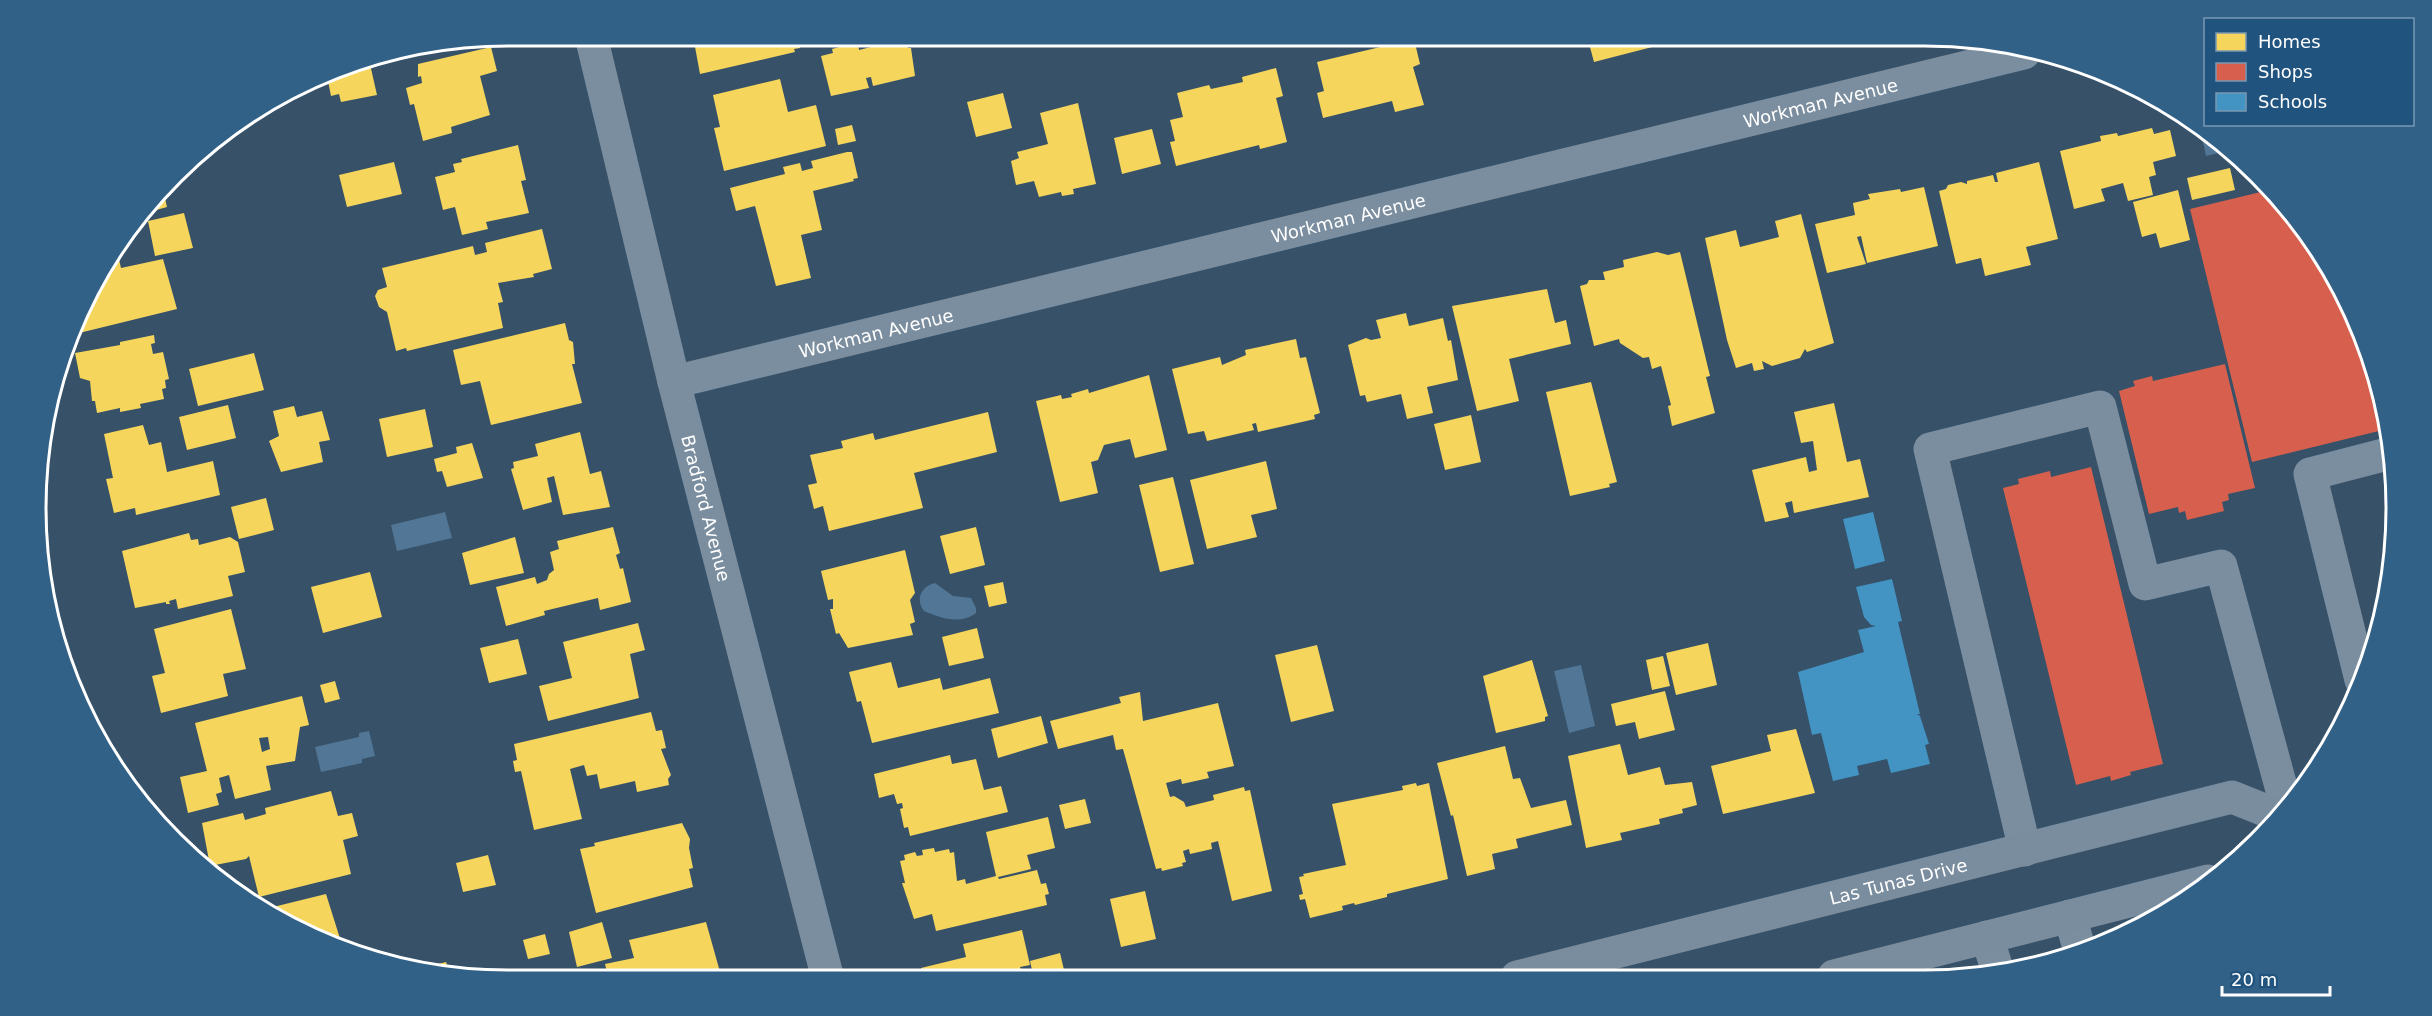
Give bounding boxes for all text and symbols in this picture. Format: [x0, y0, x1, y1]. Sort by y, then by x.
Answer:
legend [2204, 18, 2414, 126]
text: Homes [2258, 31, 2321, 52]
text: Shops [2258, 61, 2313, 82]
street label: Workman Avenue [1741, 74, 1900, 132]
text: Schools [2258, 91, 2327, 112]
street label: Workman Avenue [1269, 189, 1428, 247]
street label: Workman Avenue [797, 304, 955, 362]
street label: Bradford Avenue [678, 432, 736, 584]
street label: Las Tunas Drive [1827, 854, 1969, 909]
scale bar [2222, 959, 2330, 997]
text: 20 m [2231, 969, 2277, 990]

